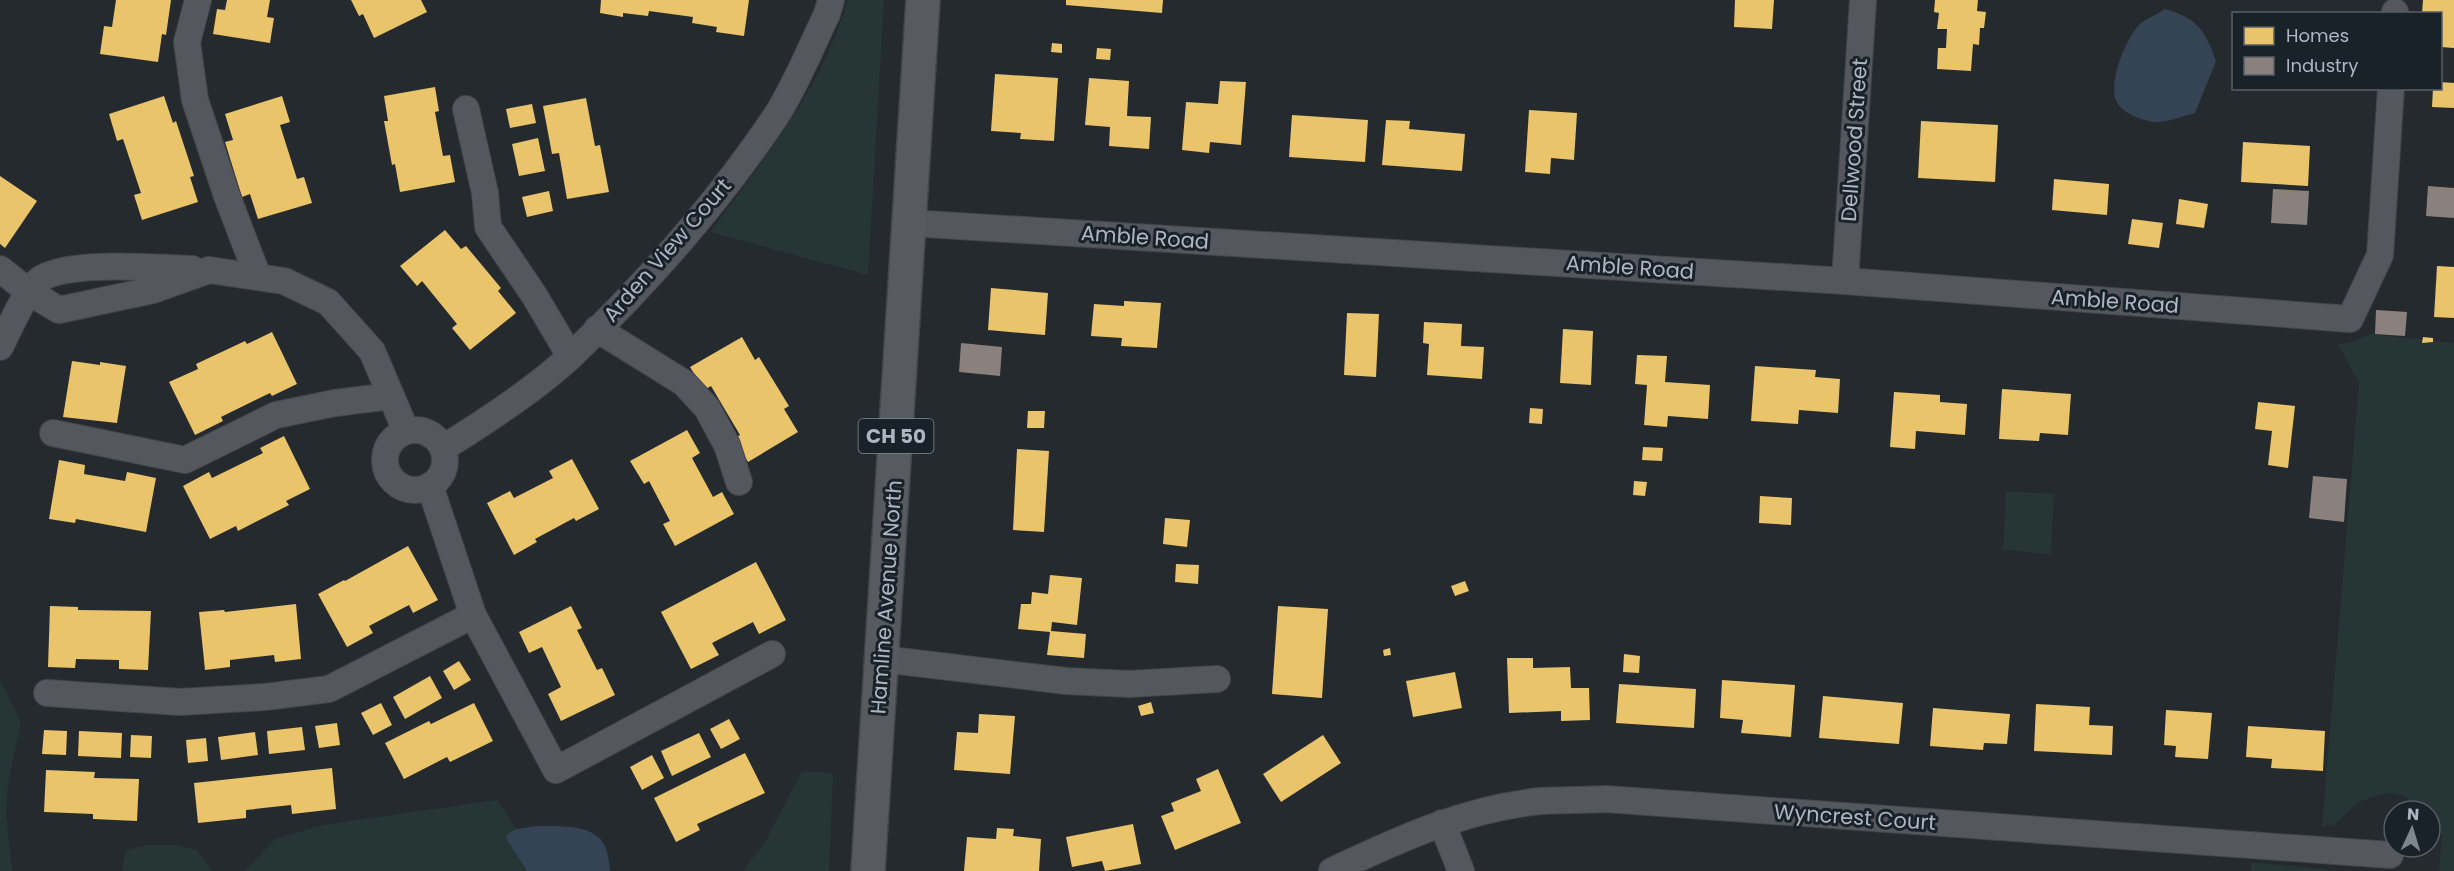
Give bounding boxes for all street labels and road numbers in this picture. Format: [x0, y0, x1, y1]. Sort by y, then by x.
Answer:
street label: Dellwood Street [1834, 57, 1874, 223]
street label: Arden View Court [596, 172, 738, 328]
street label: Amble Road [1080, 218, 1210, 256]
street label: Amble Road [1565, 248, 1695, 286]
street label: Amble Road [2050, 282, 2180, 320]
road number: CH 50 [858, 419, 934, 453]
street label: Hamline Avenue North [863, 479, 909, 715]
street label: Wyncrest Court [1773, 797, 1937, 837]

